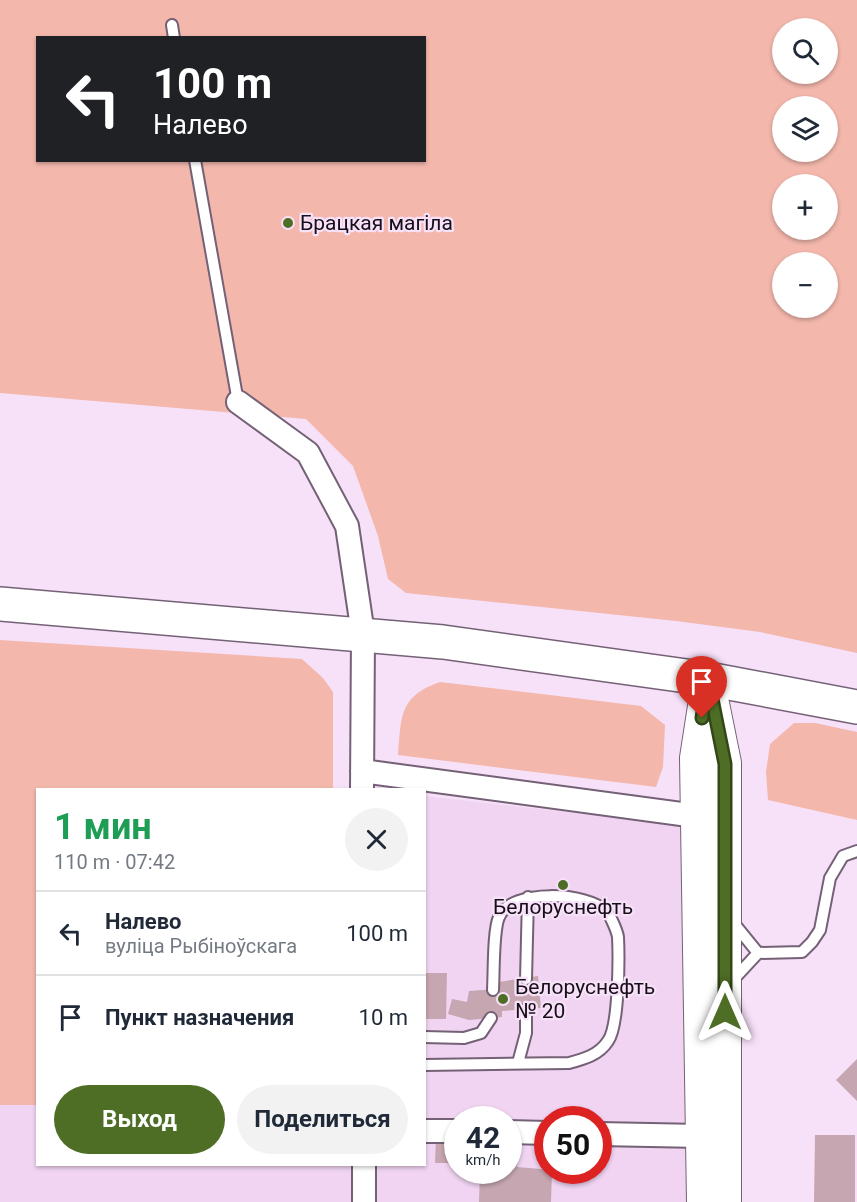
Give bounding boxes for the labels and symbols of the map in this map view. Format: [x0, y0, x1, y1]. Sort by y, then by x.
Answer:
place label: Брацкая магіла [300, 211, 453, 235]
marker: Брацкая магіла [281, 216, 295, 230]
pin [676, 656, 727, 718]
marker: Белоруснефть [556, 878, 570, 892]
place label: Белоруснефть [493, 895, 633, 919]
place label: Белоруснефть № 20 [515, 975, 655, 1023]
position arrow [693, 980, 757, 1044]
marker: Белоруснефть № 20 [496, 992, 510, 1006]
speed limit sign: 50 [534, 1106, 612, 1184]

